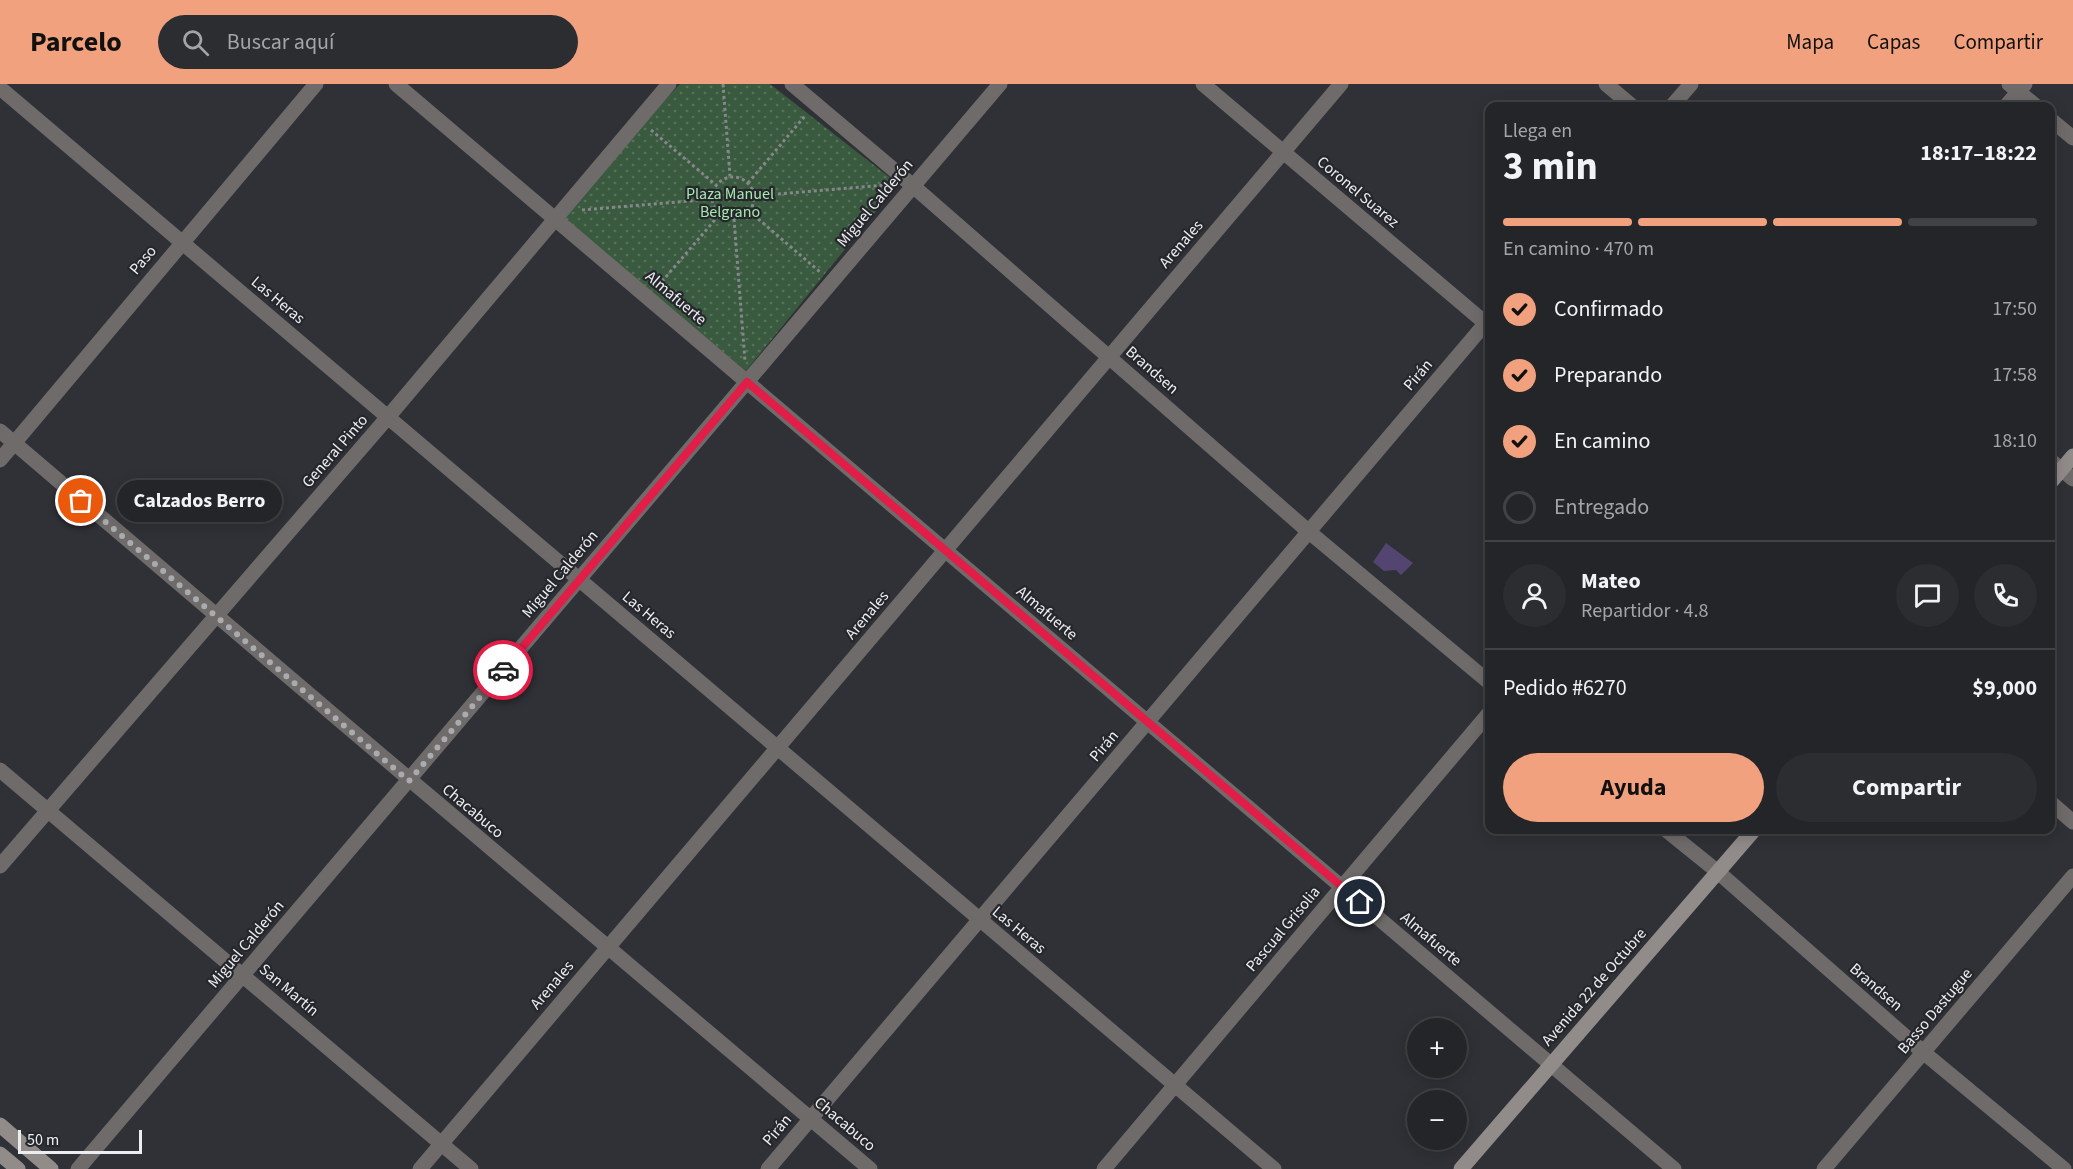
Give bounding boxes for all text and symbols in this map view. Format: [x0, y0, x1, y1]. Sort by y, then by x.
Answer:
search box [158, 15, 578, 69]
text: Parcelo [30, 22, 122, 62]
icon: search [179, 26, 212, 59]
text: Buscar aquí [227, 26, 335, 58]
text: Mapa [1786, 27, 1834, 57]
text: Capas [1867, 27, 1920, 57]
text: Compartir [1953, 27, 2043, 57]
text: Llega en [1503, 117, 1572, 145]
text: 18:17–18:22 [1920, 137, 2037, 169]
text: 3 min [1503, 139, 1598, 195]
street label: Coronel Suarez [1312, 151, 1404, 233]
street label: Miguel Calderón [832, 154, 918, 252]
park label: Plaza Manuel Belgrano [686, 183, 774, 223]
street label: Arenales [1154, 215, 1208, 273]
text: En camino · 470 m [1503, 235, 1654, 263]
street label: Paso [124, 241, 162, 279]
street label: Almafuerte [641, 266, 711, 330]
street label: Las Heras [246, 271, 310, 329]
icon: check [1503, 293, 1536, 326]
text: Confirmado [1554, 293, 1663, 325]
text: 17:50 [1992, 295, 2037, 323]
street label: Brandsen [1121, 341, 1183, 399]
street label: Pirán [1398, 355, 1438, 395]
icon: check [1503, 359, 1536, 392]
text: Preparando [1554, 359, 1662, 391]
text: 17:58 [1992, 361, 2037, 389]
street label: General Pinto [297, 410, 373, 492]
icon: check [1503, 425, 1536, 458]
text: En camino [1554, 425, 1651, 457]
text: 18:10 [1992, 427, 2037, 455]
pin [55, 475, 106, 526]
callout: Calzados Berro [117, 480, 282, 522]
icon: bag [64, 484, 97, 517]
text: Calzados Berro [134, 487, 265, 515]
text: Entregado [1554, 491, 1649, 523]
street label: Miguel Calderón [517, 525, 603, 623]
button: person [1503, 564, 1566, 627]
button: chat [1896, 564, 1959, 627]
button: phone [1974, 564, 2037, 627]
text: Mateo [1581, 565, 1641, 597]
street label: Almafuerte [1012, 581, 1082, 645]
street label: Las Heras [617, 586, 681, 644]
street label: Arenales [840, 586, 894, 644]
text: Repartidor · 4.8 [1581, 597, 1708, 625]
courier [473, 640, 533, 700]
icon: car [487, 654, 520, 687]
text: Pedido #6270 [1503, 672, 1627, 704]
text: $9,000 [1972, 672, 2037, 704]
street label: Pirán [1084, 726, 1124, 766]
button: Ayuda [1503, 753, 1764, 822]
button: Compartir [1776, 753, 2037, 822]
street label: Chacabuco [437, 779, 509, 843]
pin [1334, 876, 1385, 927]
street label: Pascual Grisolia [1241, 882, 1325, 976]
icon: home [1343, 885, 1376, 918]
street label: Miguel Calderón [203, 895, 289, 993]
street label: Las Heras [987, 901, 1051, 959]
street label: Almafuerte [1396, 907, 1466, 971]
street label: Avenida 22 de Octubre [1537, 923, 1652, 1051]
street label: Arenales [525, 956, 579, 1014]
street label: San Martín [254, 958, 324, 1022]
street label: Brandsen [1845, 958, 1907, 1016]
street label: Basso Dastugue [1893, 963, 1977, 1059]
map controls [1407, 1018, 1467, 1150]
button: + [1407, 1018, 1467, 1078]
button: − [1407, 1090, 1467, 1150]
street label: Chacabuco [809, 1092, 881, 1156]
street label: Pirán [757, 1110, 797, 1150]
scale bar [18, 1127, 142, 1154]
text: 50 m [27, 1129, 59, 1151]

